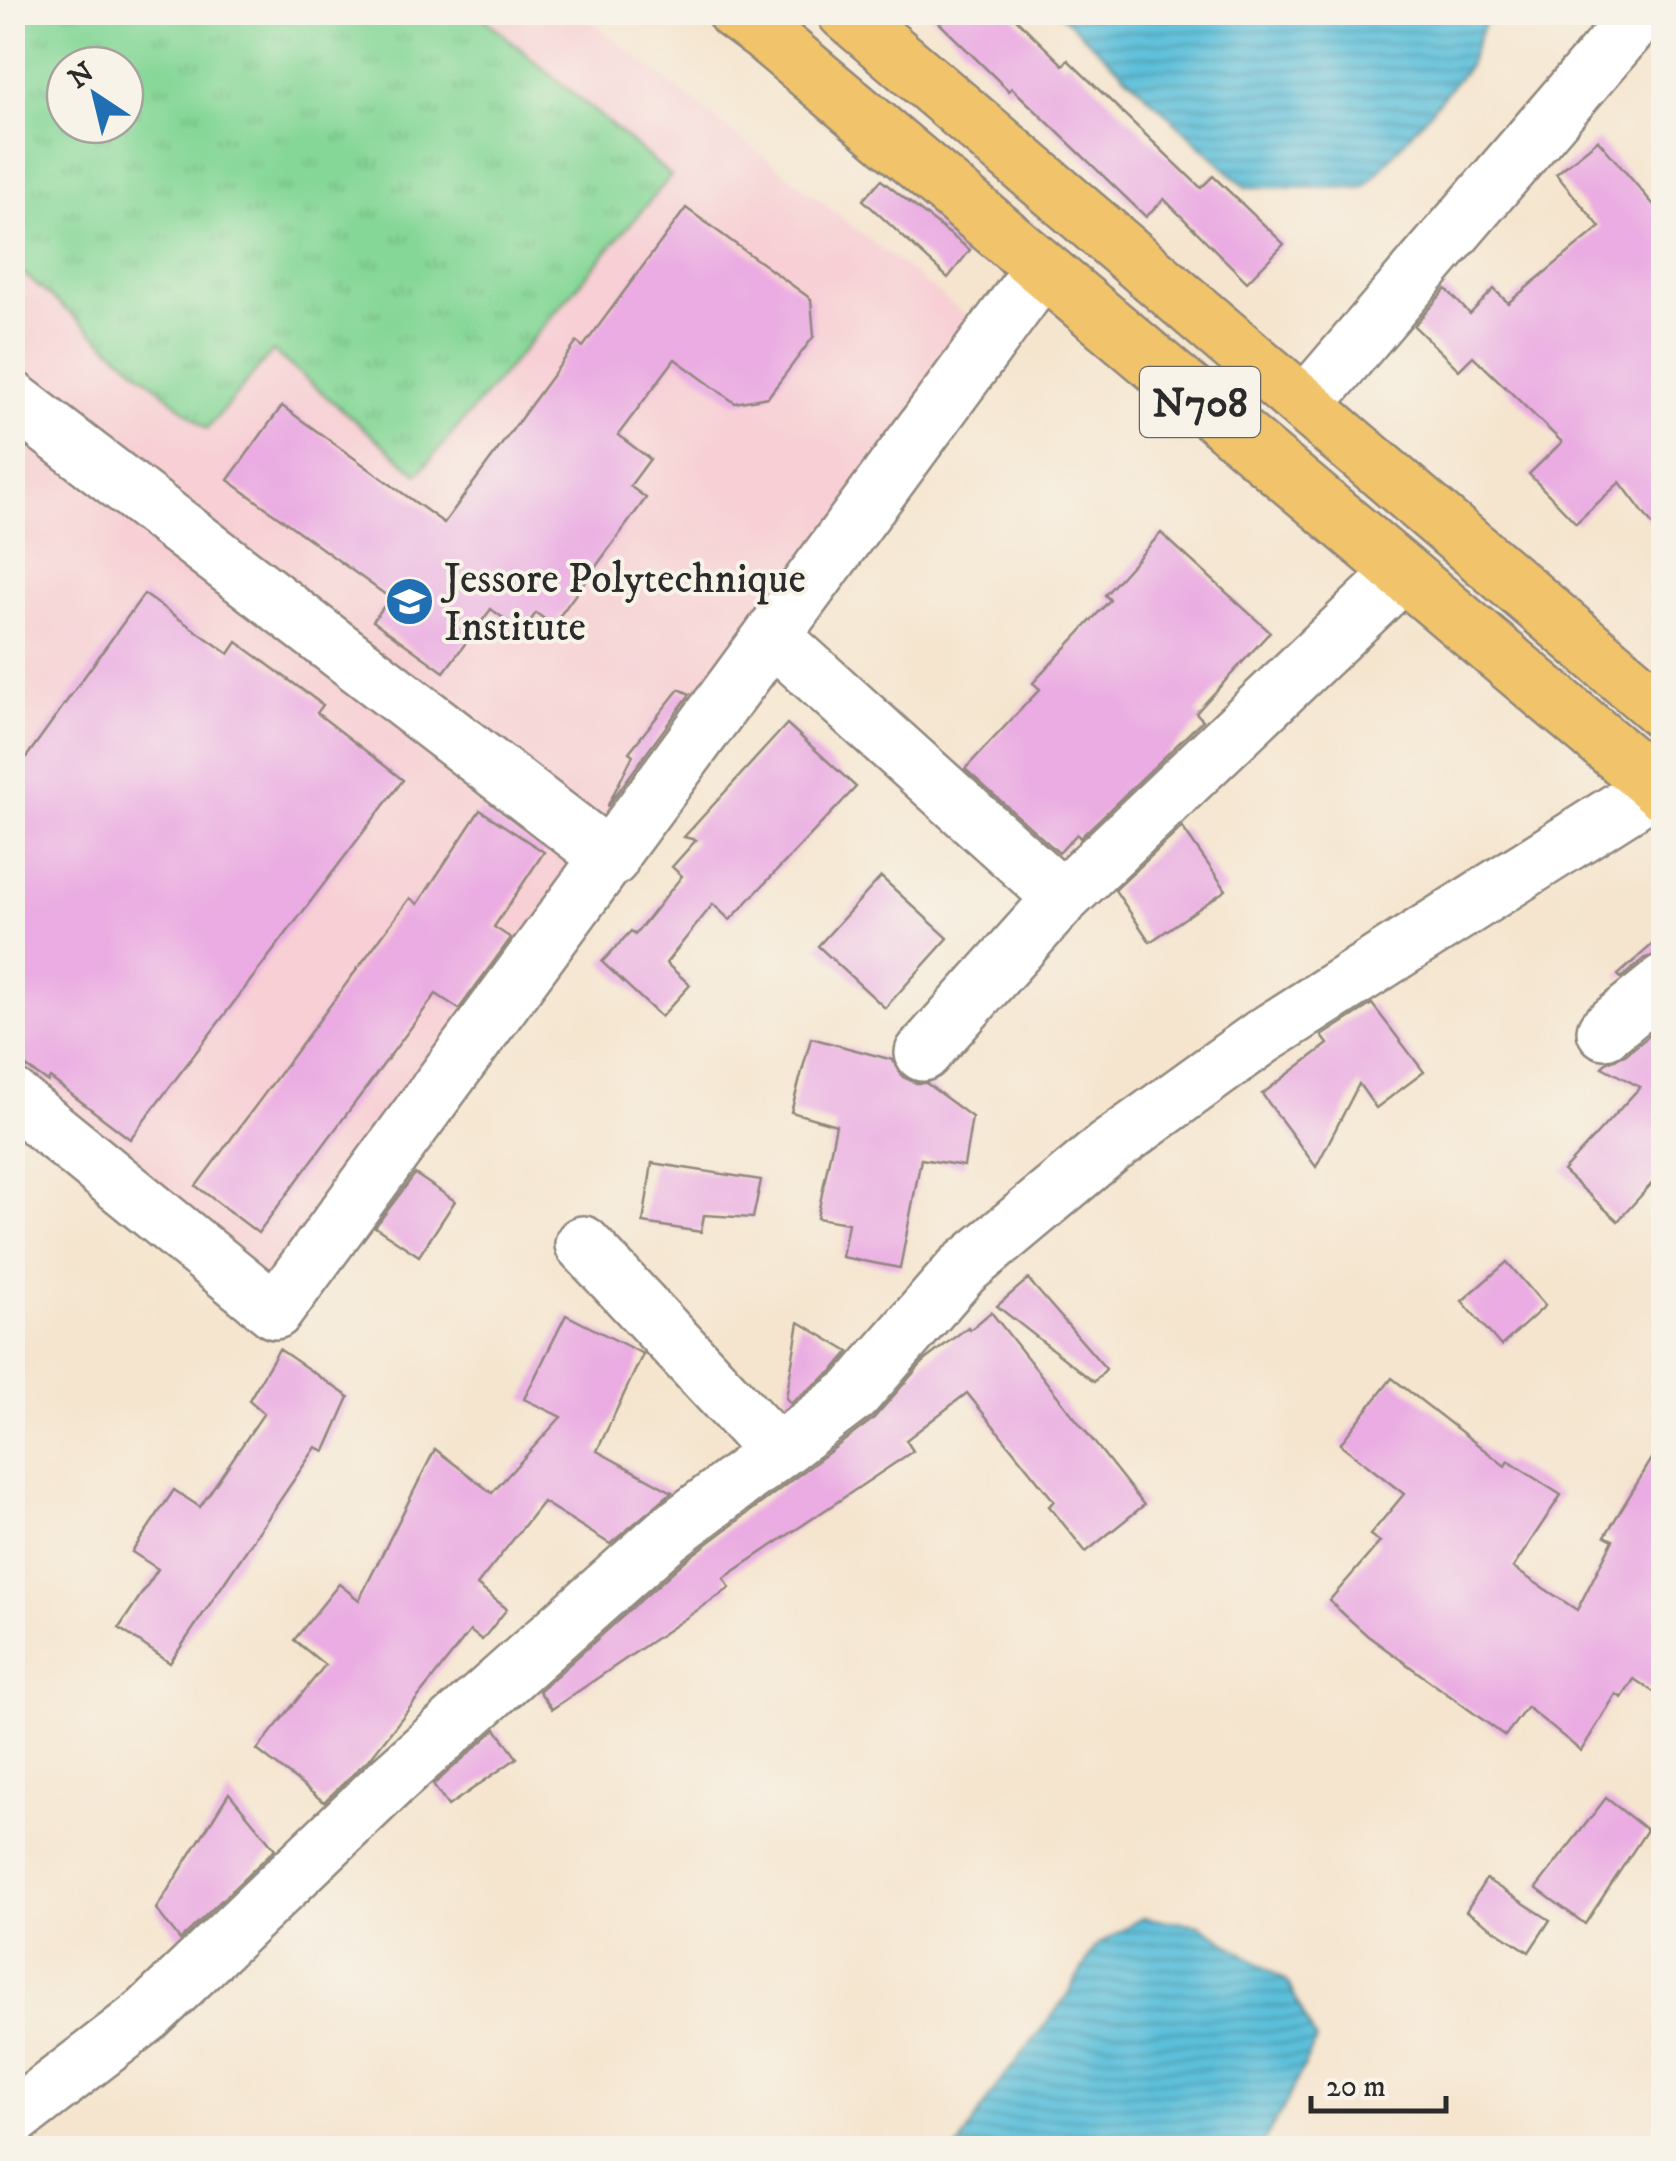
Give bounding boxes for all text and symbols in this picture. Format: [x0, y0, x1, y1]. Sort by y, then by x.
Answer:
north arrow [45, 45, 145, 145]
text: N [62, 55, 101, 97]
road number: N708 [1140, 367, 1260, 437]
place label: Jessore Polytechnique Institute [440, 554, 806, 654]
school or university icon: Jessore Polytechnique Institute [383, 575, 435, 627]
scale bar [1311, 2051, 1446, 2113]
text: 20 m [1326, 2069, 1386, 2106]

